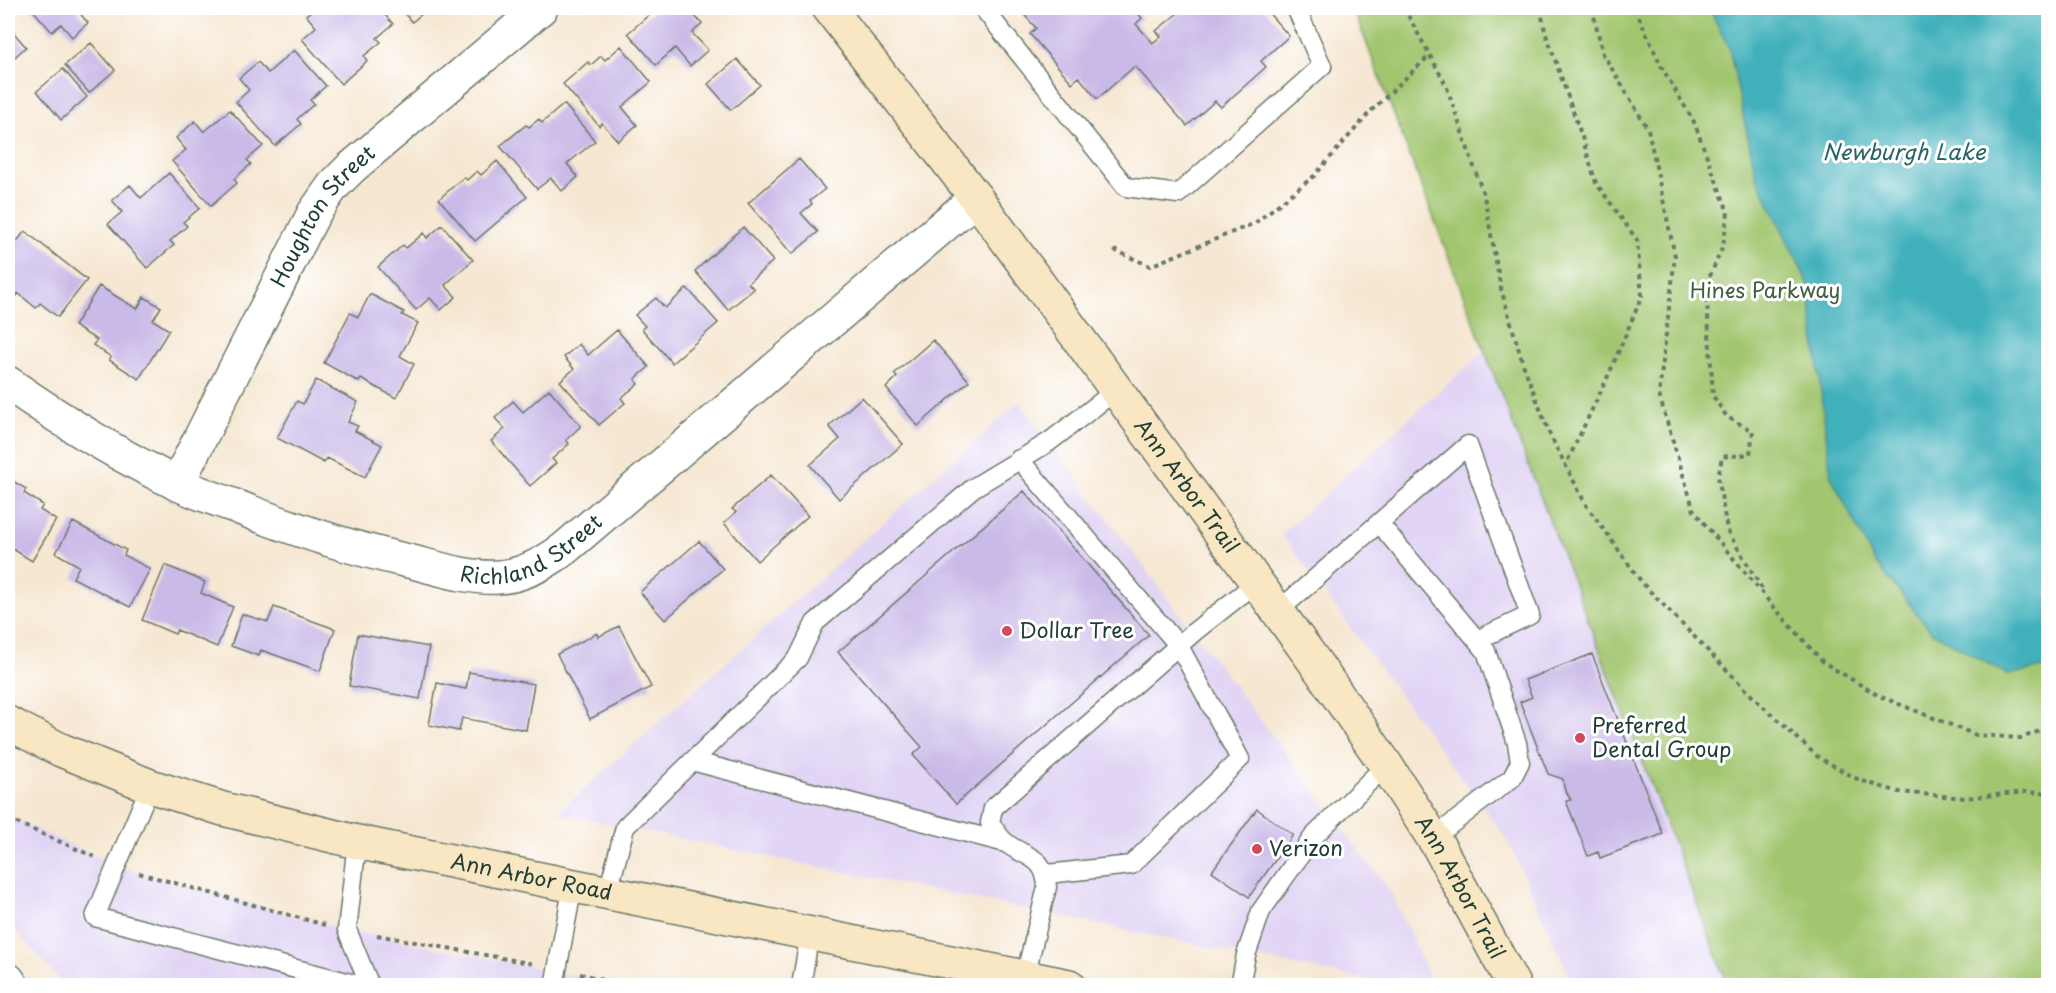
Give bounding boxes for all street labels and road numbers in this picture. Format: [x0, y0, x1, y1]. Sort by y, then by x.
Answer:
street label: Houghton Street [261, 136, 381, 292]
street label: Ann Arbor Trail [1128, 411, 1248, 559]
street label: Richland Street [458, 505, 608, 591]
street label: Ann Arbor Trail [1408, 808, 1514, 964]
street label: Ann Arbor Road [448, 843, 615, 907]

